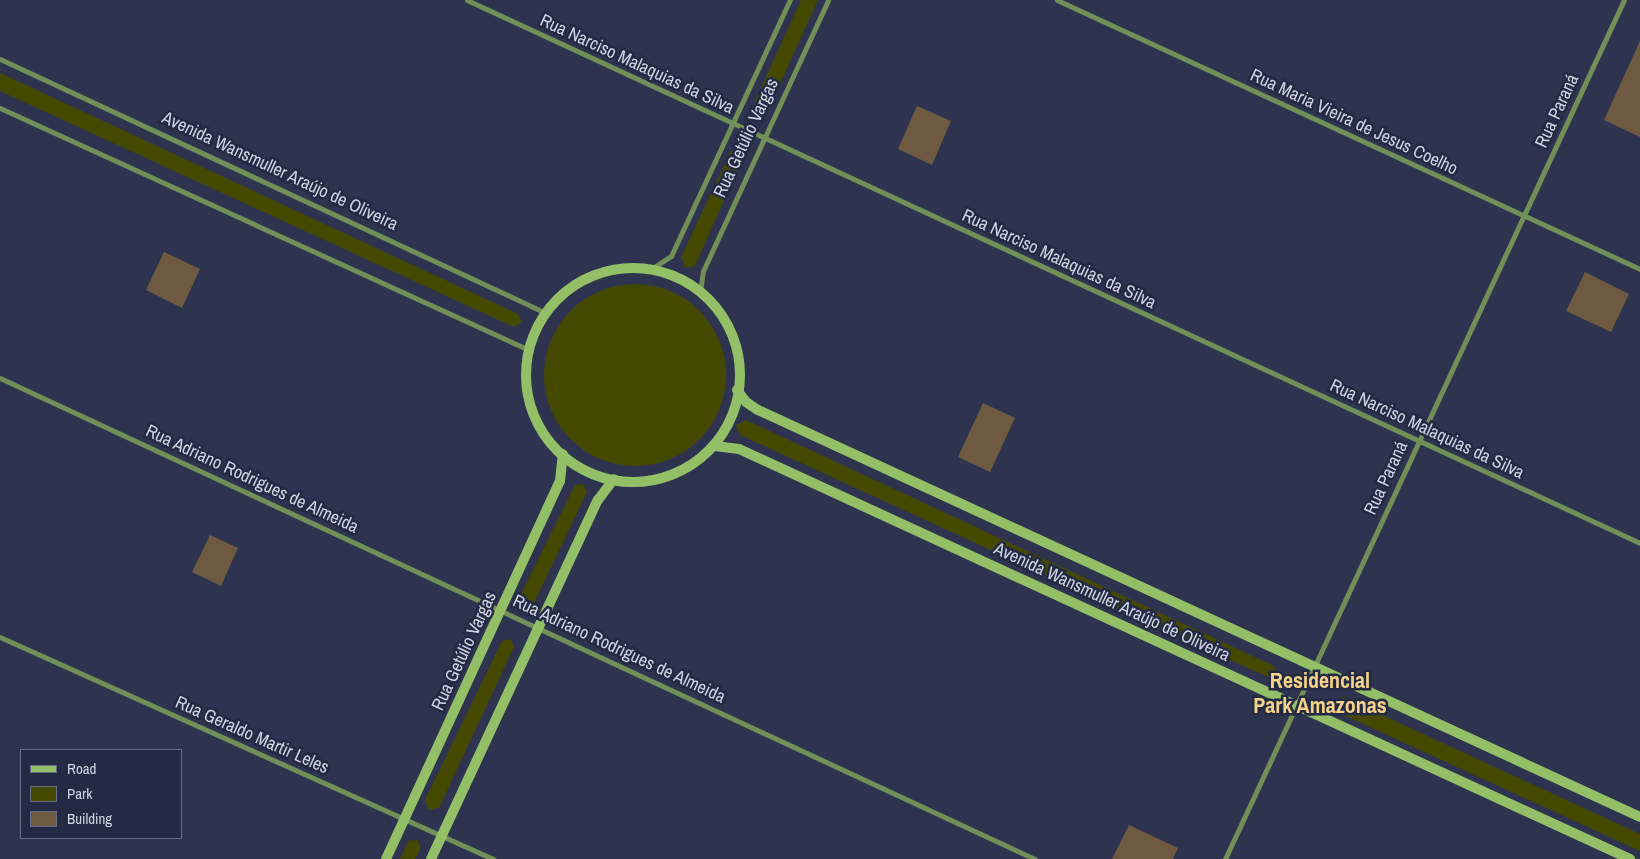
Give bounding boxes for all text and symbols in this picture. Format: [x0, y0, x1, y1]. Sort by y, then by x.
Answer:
street label: Rua Narciso Malaquias da Silva [537, 9, 737, 119]
street label: Rua Maria Vieira de Jesus Coelho [1247, 64, 1461, 180]
street label: Rua Paraná [1531, 71, 1583, 151]
street label: Rua Getúlio Vargas [709, 75, 783, 201]
street label: Avenida Wansmuller Araújo de Oliveira [158, 107, 402, 235]
street label: Rua Narciso Malaquias da Silva [959, 204, 1159, 314]
street label: Rua Narciso Malaquias da Silva [1327, 374, 1527, 484]
street label: Rua Adriano Rodrigues de Almeida [141, 420, 363, 538]
street label: Rua Paraná [1360, 438, 1412, 518]
street label: Avenida Wansmuller Araújo de Oliveira [990, 538, 1234, 666]
street label: Rua Getúlio Vargas [427, 588, 501, 714]
street label: Rua Adriano Rodrigues de Almeida [508, 590, 730, 708]
district label: Residencial Park Amazonas [1253, 667, 1387, 718]
street label: Rua Geraldo Martir Leles [172, 691, 332, 779]
legend [20, 749, 182, 839]
text: Road [67, 758, 96, 779]
text: Park [67, 783, 92, 804]
text: Building [67, 808, 112, 829]

